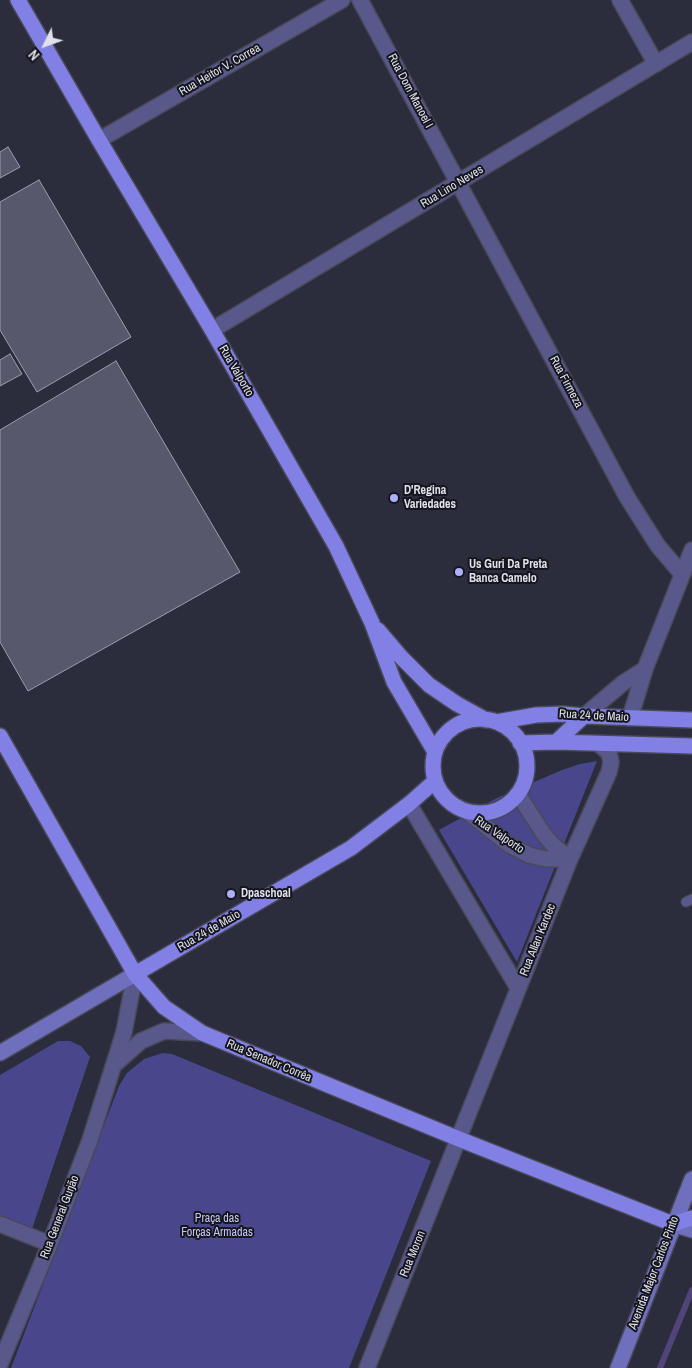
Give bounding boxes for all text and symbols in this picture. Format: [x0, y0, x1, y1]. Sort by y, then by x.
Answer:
north arrow [20, 20, 70, 70]
street label: Rua Heitor V. Correa [177, 41, 263, 99]
text: N [24, 46, 43, 64]
street label: Rua Dom Manoel I [384, 51, 436, 131]
street label: Rua Lino Neves [418, 163, 486, 211]
street label: Rua Valporto [216, 343, 256, 399]
street label: Rua Firmeza [546, 354, 586, 410]
place label: D'Regina Variedades [404, 484, 456, 512]
marker: D'Regina Variedades [388, 492, 400, 504]
place label: Us Guri Da Preta Banca Camelo [469, 558, 547, 586]
marker: Us Guri Da Preta Banca Camelo [453, 566, 465, 578]
street label: Rua 24 de Maio [559, 707, 629, 725]
street label: Rua Valporto [471, 813, 527, 857]
place label: Dpaschoal [241, 887, 291, 901]
marker: Dpaschoal [225, 888, 237, 900]
street label: Rua Allan Kardec [517, 902, 559, 978]
street label: Rua 24 de Maio [175, 907, 243, 955]
street label: Rua Senador Corrêa [224, 1037, 314, 1085]
street label: Rua General Gurjão [38, 1173, 82, 1261]
park label: Praça das Forças Armadas [181, 1212, 253, 1240]
street label: Avenida Major Carlos Pinto [626, 1214, 682, 1332]
street label: Rua Moron [397, 1229, 429, 1279]

